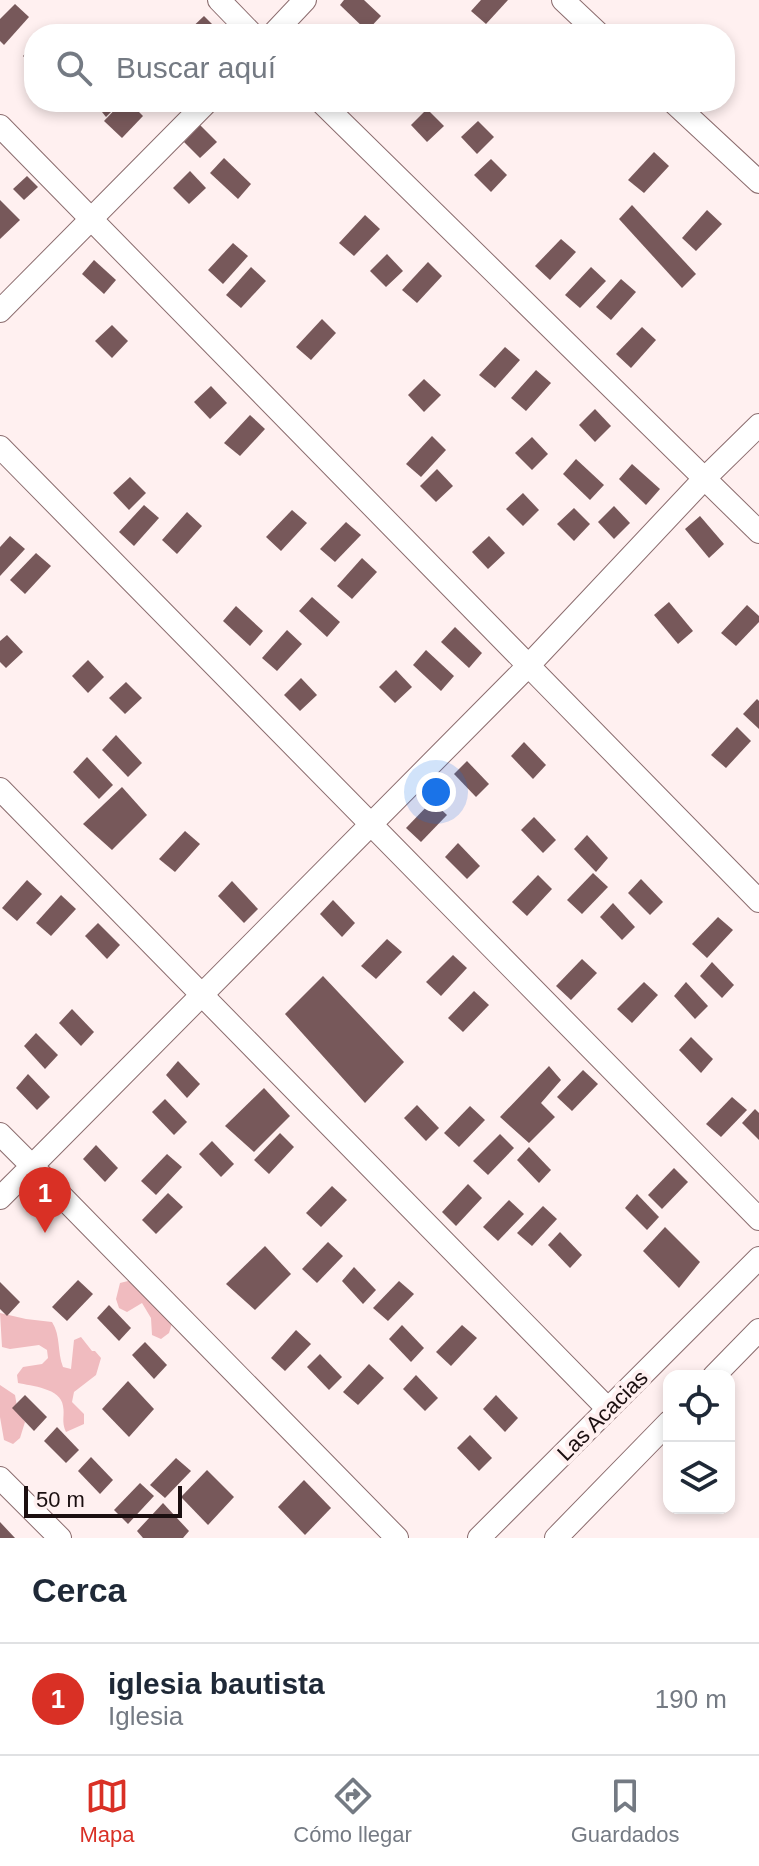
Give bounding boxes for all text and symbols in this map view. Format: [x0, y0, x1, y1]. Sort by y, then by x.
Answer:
search box [24, 24, 735, 112]
icon: search [52, 46, 96, 90]
text: Buscar aquí [116, 51, 276, 84]
your location [416, 772, 456, 812]
pin: 1 [19, 1167, 71, 1233]
street label: Las Acacias [552, 1365, 653, 1466]
map controls [663, 1370, 735, 1514]
button: locate [663, 1370, 735, 1442]
button: layers [663, 1442, 735, 1514]
scale bar [24, 1482, 182, 1518]
text: 50 m [36, 1487, 85, 1512]
text: Cerca [32, 1571, 127, 1609]
text: iglesia bautista [108, 1667, 325, 1700]
text: 1 [51, 1684, 65, 1714]
text: 190 m [655, 1684, 727, 1714]
text: Iglesia [108, 1701, 183, 1731]
tab: Mapa [79, 1774, 134, 1848]
tab: Cómo llegar [293, 1774, 412, 1848]
tab: Guardados [571, 1774, 680, 1848]

